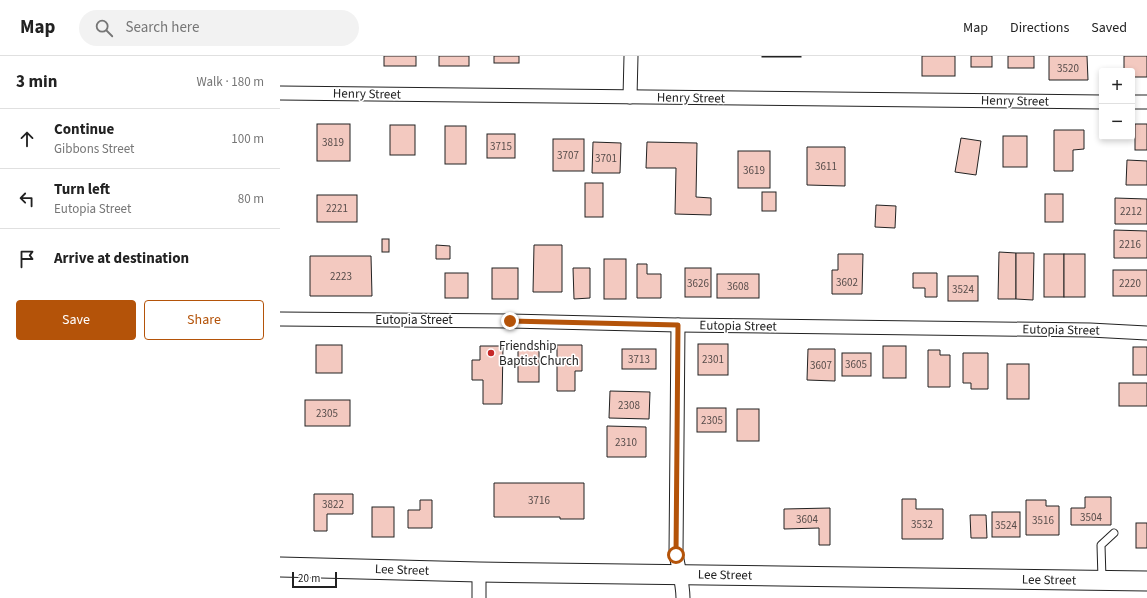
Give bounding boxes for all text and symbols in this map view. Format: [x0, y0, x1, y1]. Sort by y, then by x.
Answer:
search box [79, 10, 359, 46]
text: Map [20, 14, 55, 41]
icon: search [93, 17, 115, 39]
text: Search here [125, 17, 199, 38]
text: Map [963, 18, 988, 38]
text: Directions [1010, 18, 1069, 38]
text: Saved [1091, 18, 1127, 38]
house number: 3520 [1057, 61, 1079, 76]
map controls [1099, 68, 1135, 140]
button: + [1099, 68, 1135, 104]
text: 3 min [16, 70, 57, 94]
text: Walk · 180 m [196, 73, 264, 91]
street label: Henry Street [333, 84, 402, 104]
street label: Henry Street [657, 88, 726, 108]
street label: Henry Street [981, 91, 1050, 111]
button: − [1099, 104, 1135, 140]
text: Continue [54, 119, 114, 140]
icon: ahead [16, 128, 38, 150]
text: 100 m [231, 130, 264, 148]
house number: 3819 [322, 135, 344, 150]
house number: 3715 [490, 139, 512, 154]
text: Gibbons Street [54, 140, 134, 158]
house number: 3707 [557, 148, 579, 163]
house number: 3701 [595, 151, 617, 166]
house number: 3611 [815, 159, 837, 174]
house number: 3619 [743, 163, 765, 178]
text: Turn left [54, 179, 110, 200]
icon: left [16, 188, 38, 210]
text: 80 m [238, 190, 264, 208]
text: Eutopia Street [54, 200, 131, 218]
house number: 2221 [326, 201, 348, 216]
house number: 2212 [1120, 204, 1142, 219]
house number: 2216 [1119, 237, 1141, 252]
icon: arrive [16, 248, 38, 270]
text: Arrive at destination [54, 248, 189, 269]
house number: 2223 [330, 269, 352, 284]
house number: 3602 [836, 275, 858, 290]
house number: 3626 [687, 276, 709, 291]
house number: 2220 [1119, 276, 1141, 291]
house number: 3608 [727, 279, 749, 294]
house number: 3524 [952, 282, 974, 297]
button: Save [16, 300, 136, 340]
button: Share [144, 300, 264, 340]
street label: Eutopia Street [375, 311, 453, 329]
route end [501, 312, 519, 330]
street label: Eutopia Street [699, 316, 777, 336]
street label: Eutopia Street [1022, 320, 1100, 340]
place label: Friendship Baptist Church [499, 337, 579, 370]
marker: Friendship Baptist Church [486, 348, 496, 358]
house number: 3713 [628, 352, 650, 367]
house number: 2301 [702, 352, 724, 367]
house number: 3605 [845, 357, 867, 372]
house number: 3607 [810, 358, 832, 373]
house number: 2308 [618, 398, 640, 413]
house number: 2305 [316, 406, 338, 421]
house number: 2305 [701, 413, 723, 428]
house number: 2310 [615, 435, 637, 450]
house number: 3716 [528, 493, 550, 508]
house number: 3822 [322, 497, 344, 512]
house number: 3504 [1080, 510, 1102, 525]
house number: 3604 [796, 512, 818, 527]
house number: 3516 [1032, 513, 1054, 528]
house number: 3532 [911, 517, 933, 532]
house number: 3524 [995, 518, 1017, 533]
route start [667, 546, 685, 564]
street label: Lee Street [375, 560, 430, 580]
street label: Lee Street [698, 566, 753, 584]
scale bar [292, 570, 337, 589]
text: 20 m [298, 571, 320, 586]
street label: Lee Street [1022, 571, 1077, 589]

